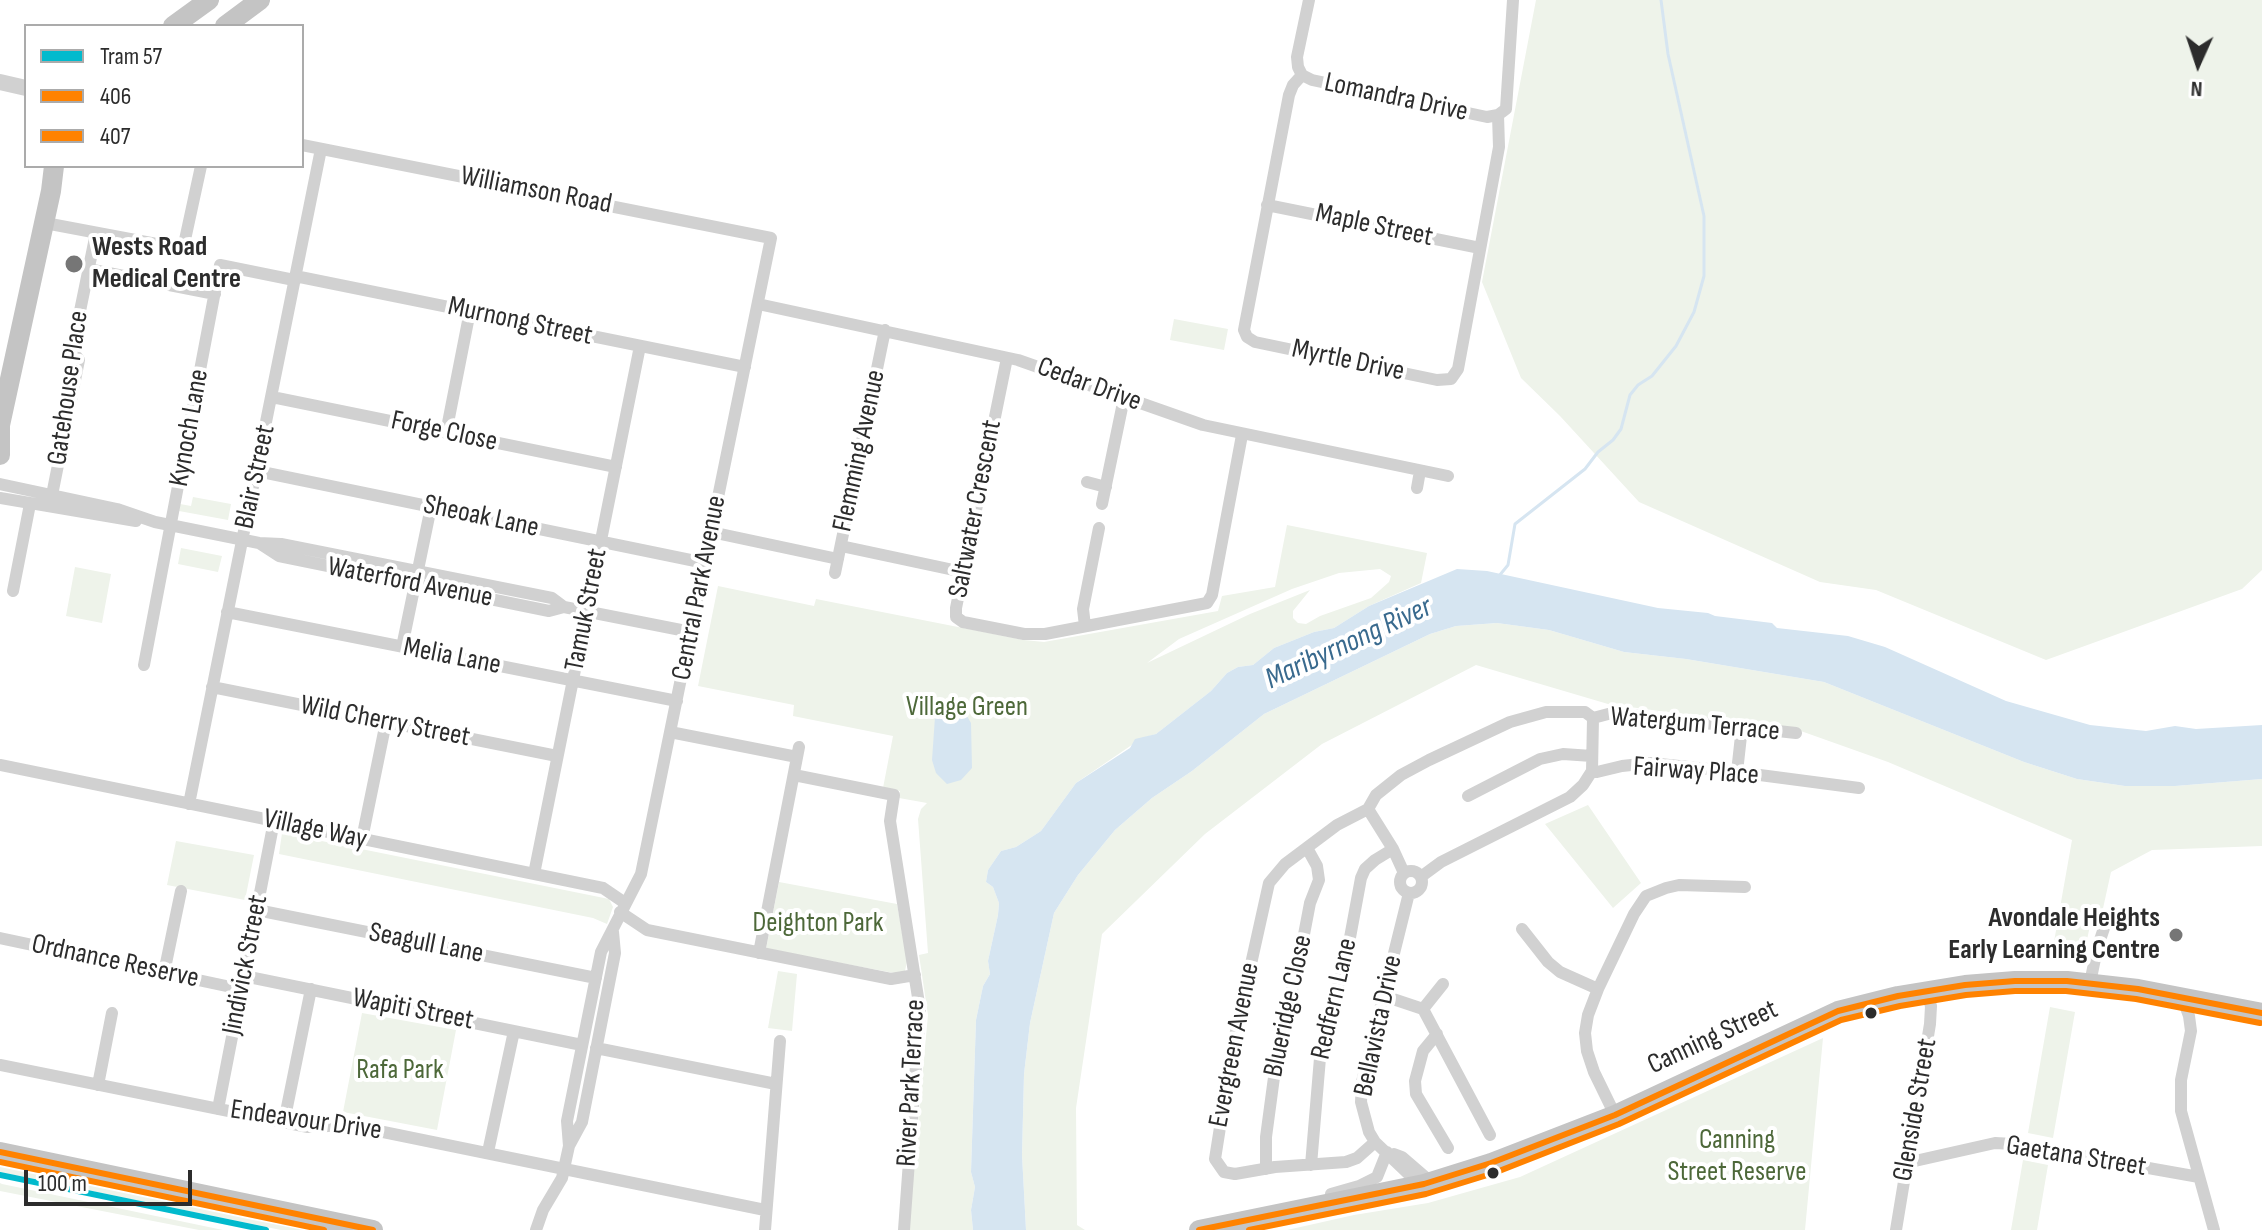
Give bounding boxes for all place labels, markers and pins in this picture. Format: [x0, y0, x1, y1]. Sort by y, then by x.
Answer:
place label: Wests Road Medical Centre [92, 231, 241, 297]
marker: Wests Road Medical Centre [63, 253, 85, 275]
place label: Avondale Heights Early Learning Centre [1948, 902, 2160, 968]
marker: Avondale Heights Early Learning Centre [2167, 926, 2185, 944]
unlabelled marker [1863, 1005, 1879, 1021]
unlabelled marker [1485, 1165, 1501, 1181]

